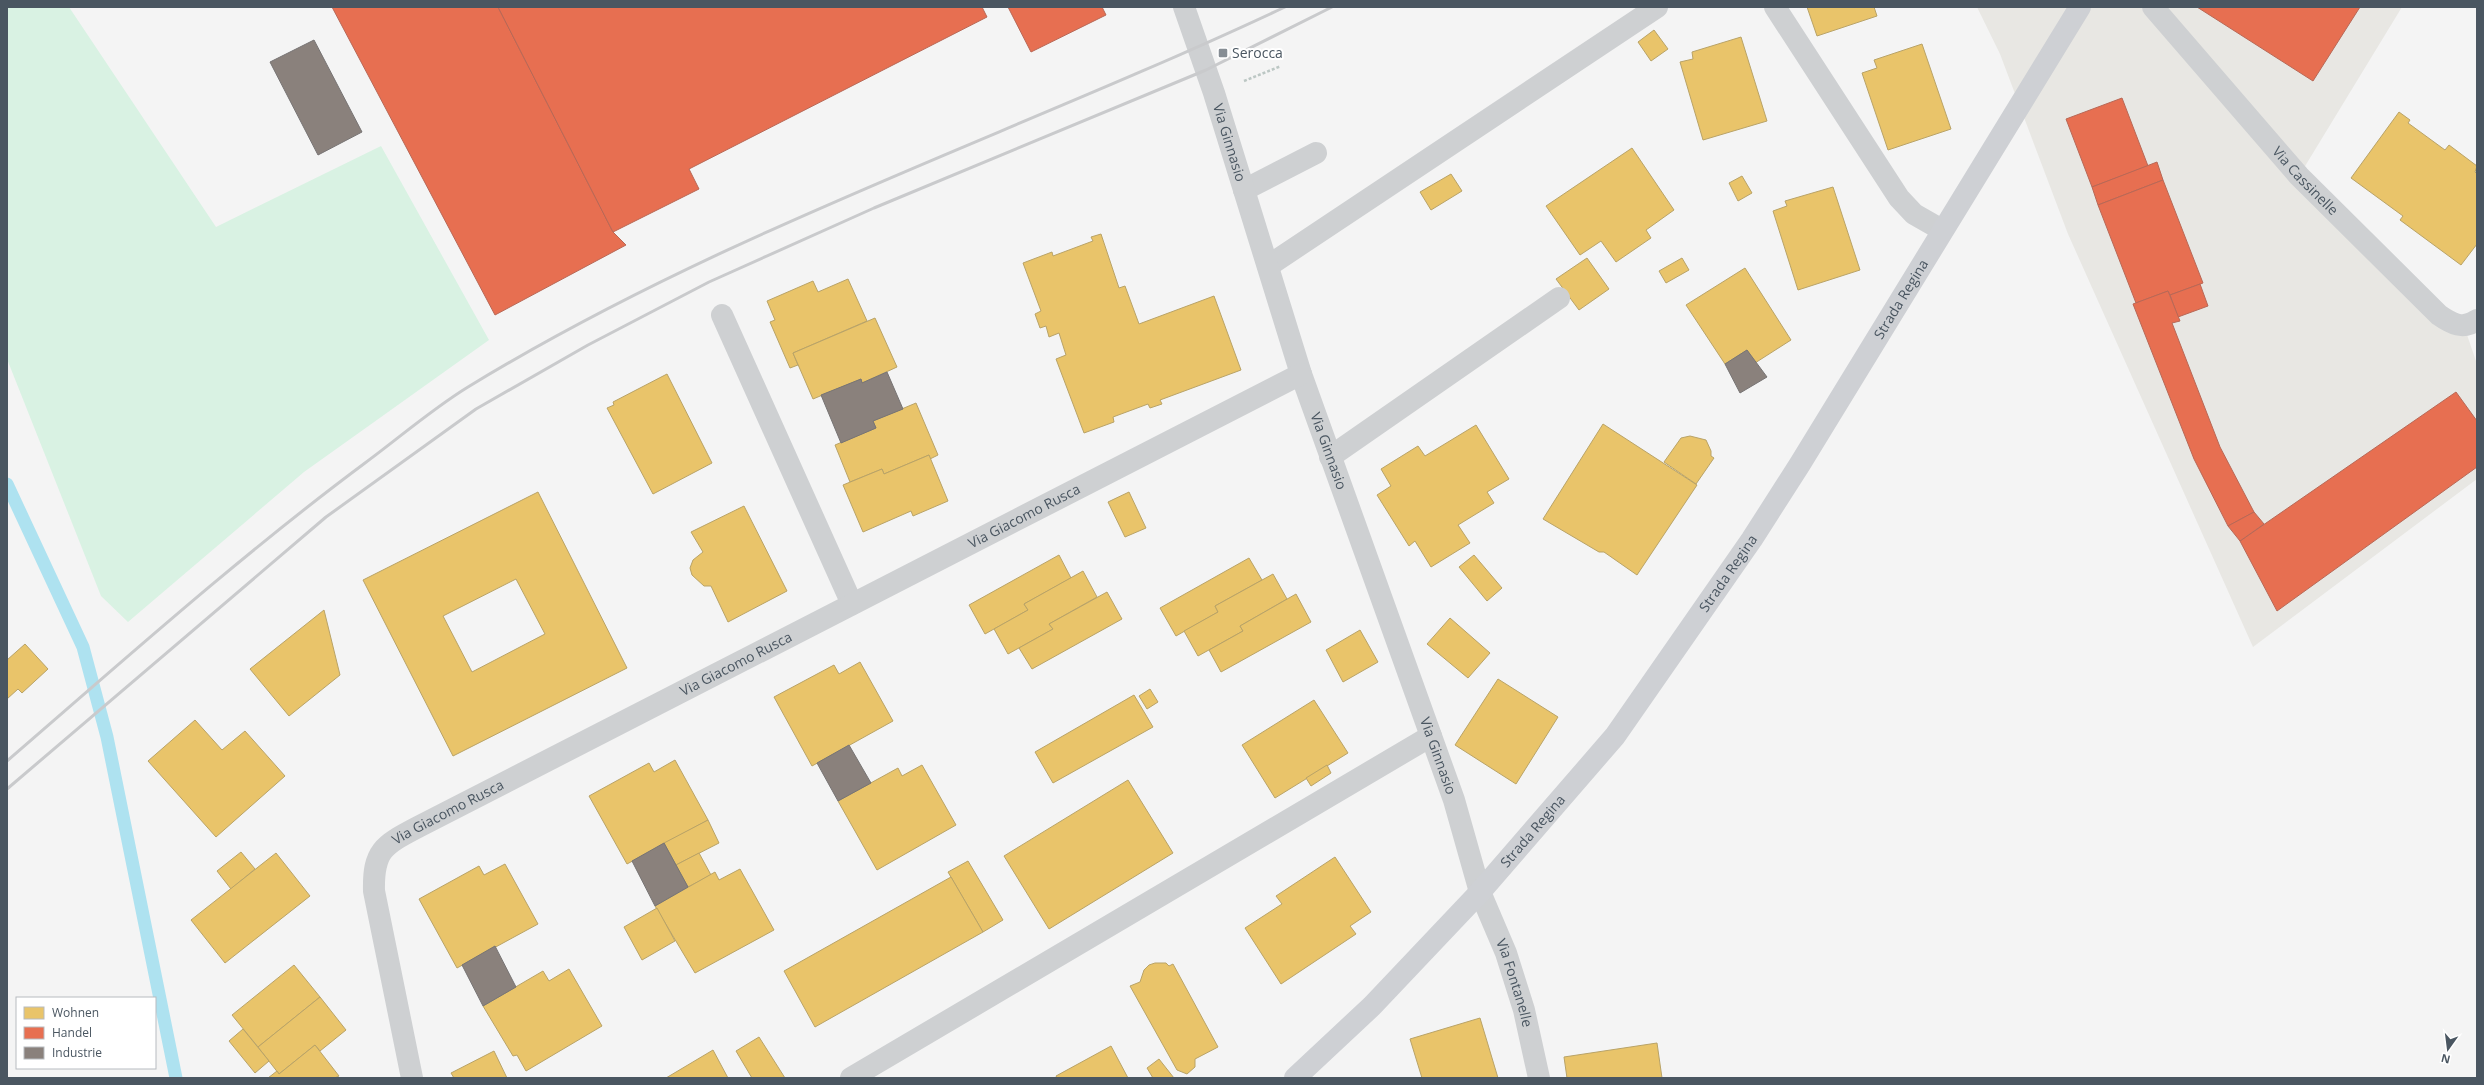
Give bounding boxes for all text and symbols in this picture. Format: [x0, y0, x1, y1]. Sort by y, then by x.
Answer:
place label: Serocca [1232, 43, 1283, 62]
marker: Serocca [1217, 47, 1229, 59]
street label: Via Ginnasio [1209, 101, 1251, 184]
street label: Via Cassinelle [2268, 142, 2343, 219]
street label: Strada Regina [1869, 256, 1932, 342]
street label: Via Ginnasio [1307, 410, 1352, 492]
street label: Via Giacomo Rusca [965, 479, 1083, 552]
street label: Strada Regina [1694, 530, 1761, 615]
street label: Via Giacomo Rusca [676, 627, 795, 700]
street label: Via Ginnasio [1416, 715, 1461, 797]
street label: Via Giacomo Rusca [388, 775, 507, 849]
street label: Strada Regina [1496, 790, 1569, 871]
street label: Via Fontanelle [1492, 936, 1538, 1029]
legend [16, 997, 156, 1069]
text: Wohnen [52, 1004, 99, 1021]
text: Handel [52, 1024, 92, 1041]
north arrow [2428, 1029, 2468, 1069]
text: Industrie [52, 1044, 102, 1061]
text: N [2439, 1051, 2452, 1068]

